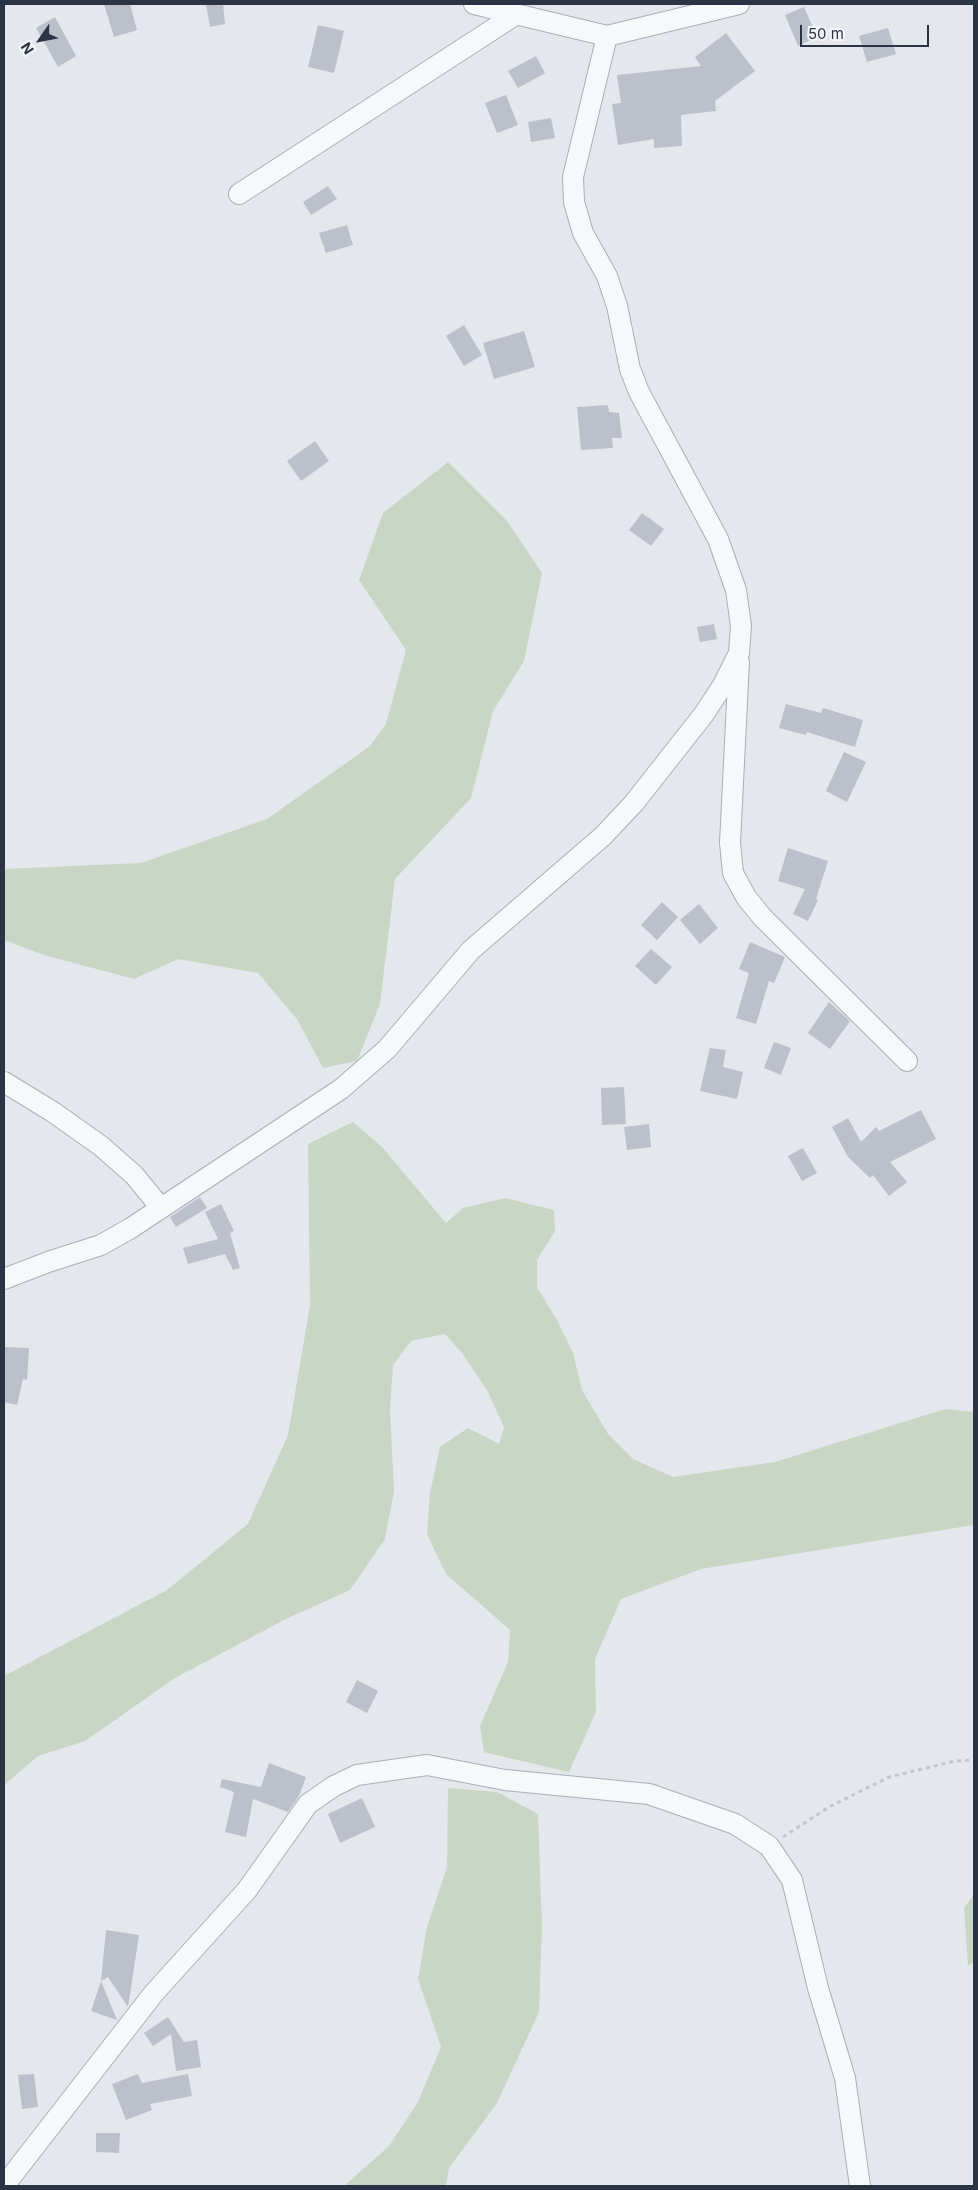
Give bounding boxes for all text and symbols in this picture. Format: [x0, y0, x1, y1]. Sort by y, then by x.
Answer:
north arrow [15, 15, 65, 65]
scale bar [803, 15, 932, 47]
text: 50 m [808, 24, 844, 43]
text: N [17, 39, 37, 58]

